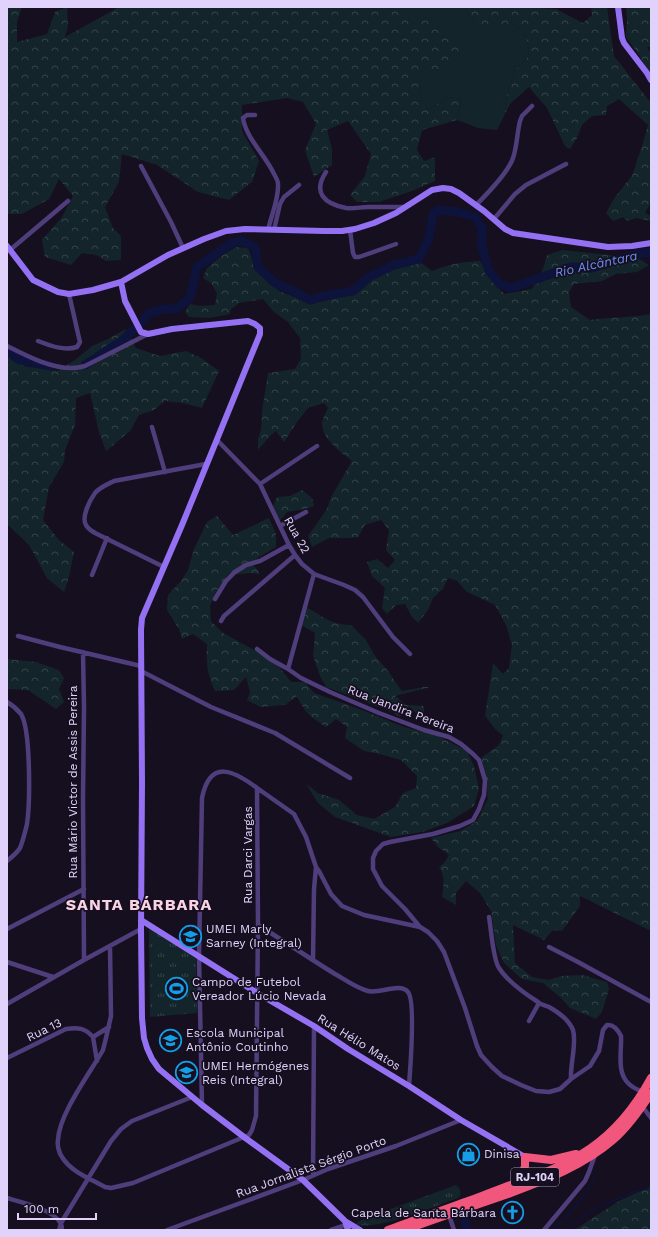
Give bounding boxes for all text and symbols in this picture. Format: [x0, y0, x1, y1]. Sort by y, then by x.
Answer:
water label: Rio Alcântara [553, 248, 639, 280]
street label: Rua 22 [281, 514, 313, 556]
street label: Rua Jandira Pereira [346, 682, 456, 736]
street label: Rua Mário Victor de Assis Pereira [66, 685, 80, 879]
street label: Rua Darci Vargas [241, 806, 255, 904]
district label: SANTA BÁRBARA [66, 895, 212, 914]
place label: UMEI Marly Sarney (Integral) [206, 922, 302, 950]
school or university icon: UMEI Marly Sarney (Integral) [177, 923, 203, 949]
place label: Campo de Futebol Vereador Lúcio Nevada [192, 975, 327, 1003]
sports icon: Campo de Futebol Vereador Lúcio Nevada [164, 976, 190, 1002]
street label: Rua Hélio Matos [315, 1011, 403, 1073]
street label: Rua 13 [24, 1016, 64, 1044]
place label: Escola Municipal Antônio Coutinho [186, 1026, 289, 1054]
school or university icon: Escola Municipal Antônio Coutinho [158, 1027, 184, 1053]
place label: UMEI Hermógenes Reis (Integral) [202, 1059, 309, 1087]
school or university icon: UMEI Hermógenes Reis (Integral) [174, 1060, 200, 1086]
street label: Rua Jornalista Sérgio Porto [234, 1133, 388, 1201]
shop icon: Dinisa [455, 1141, 481, 1167]
place label: Dinisa [484, 1147, 520, 1161]
road number: RJ-104 [511, 1168, 559, 1186]
scale bar [18, 1195, 96, 1221]
church icon: Capela de Santa Bárbara [499, 1200, 525, 1226]
text: 100 m [24, 1202, 59, 1216]
place label: Capela de Santa Bárbara [351, 1206, 496, 1220]

